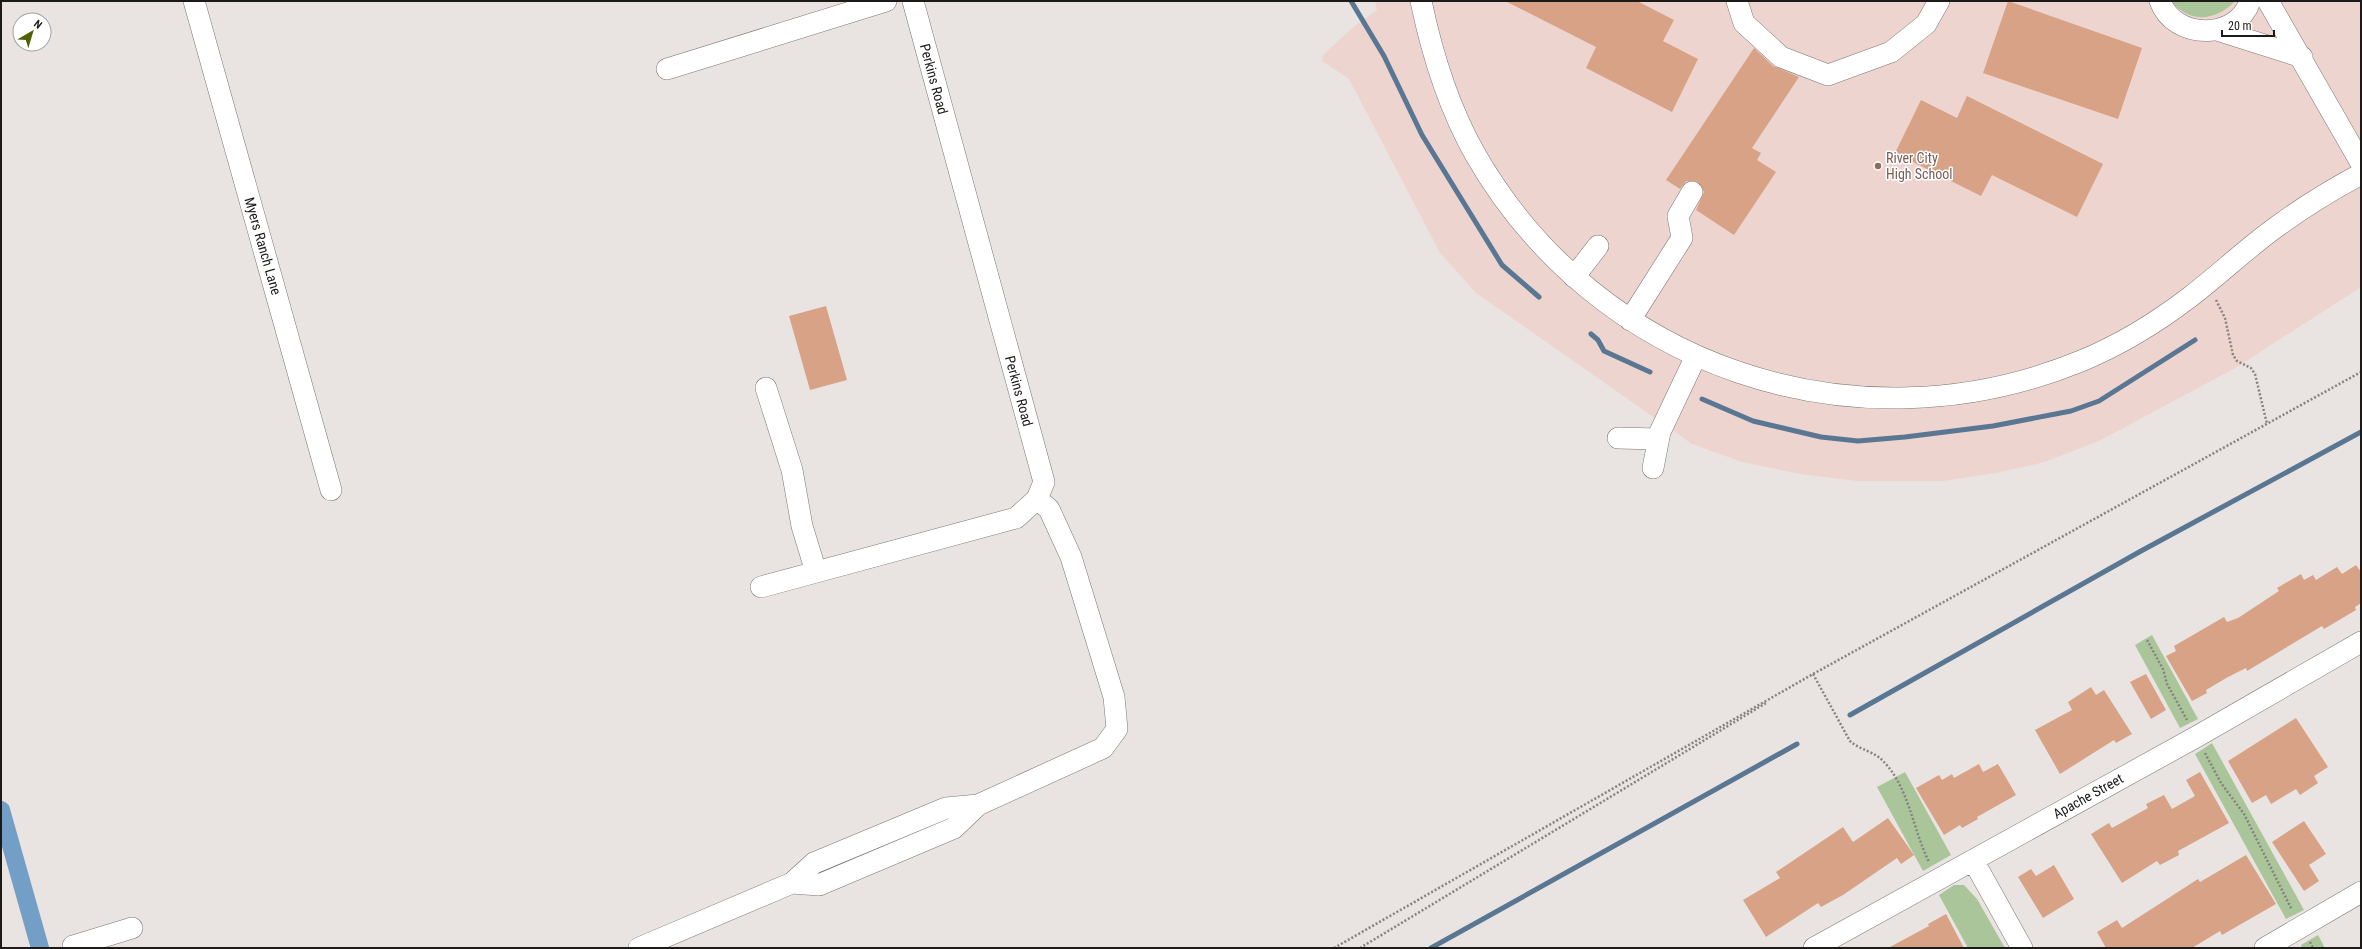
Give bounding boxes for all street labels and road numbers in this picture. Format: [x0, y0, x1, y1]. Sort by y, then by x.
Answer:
street label: Perkins Road [917, 42, 951, 116]
street label: Myers Ranch Lane [241, 195, 285, 297]
street label: Perkins Road [1002, 354, 1036, 428]
street label: Apache Street [2050, 770, 2126, 822]

